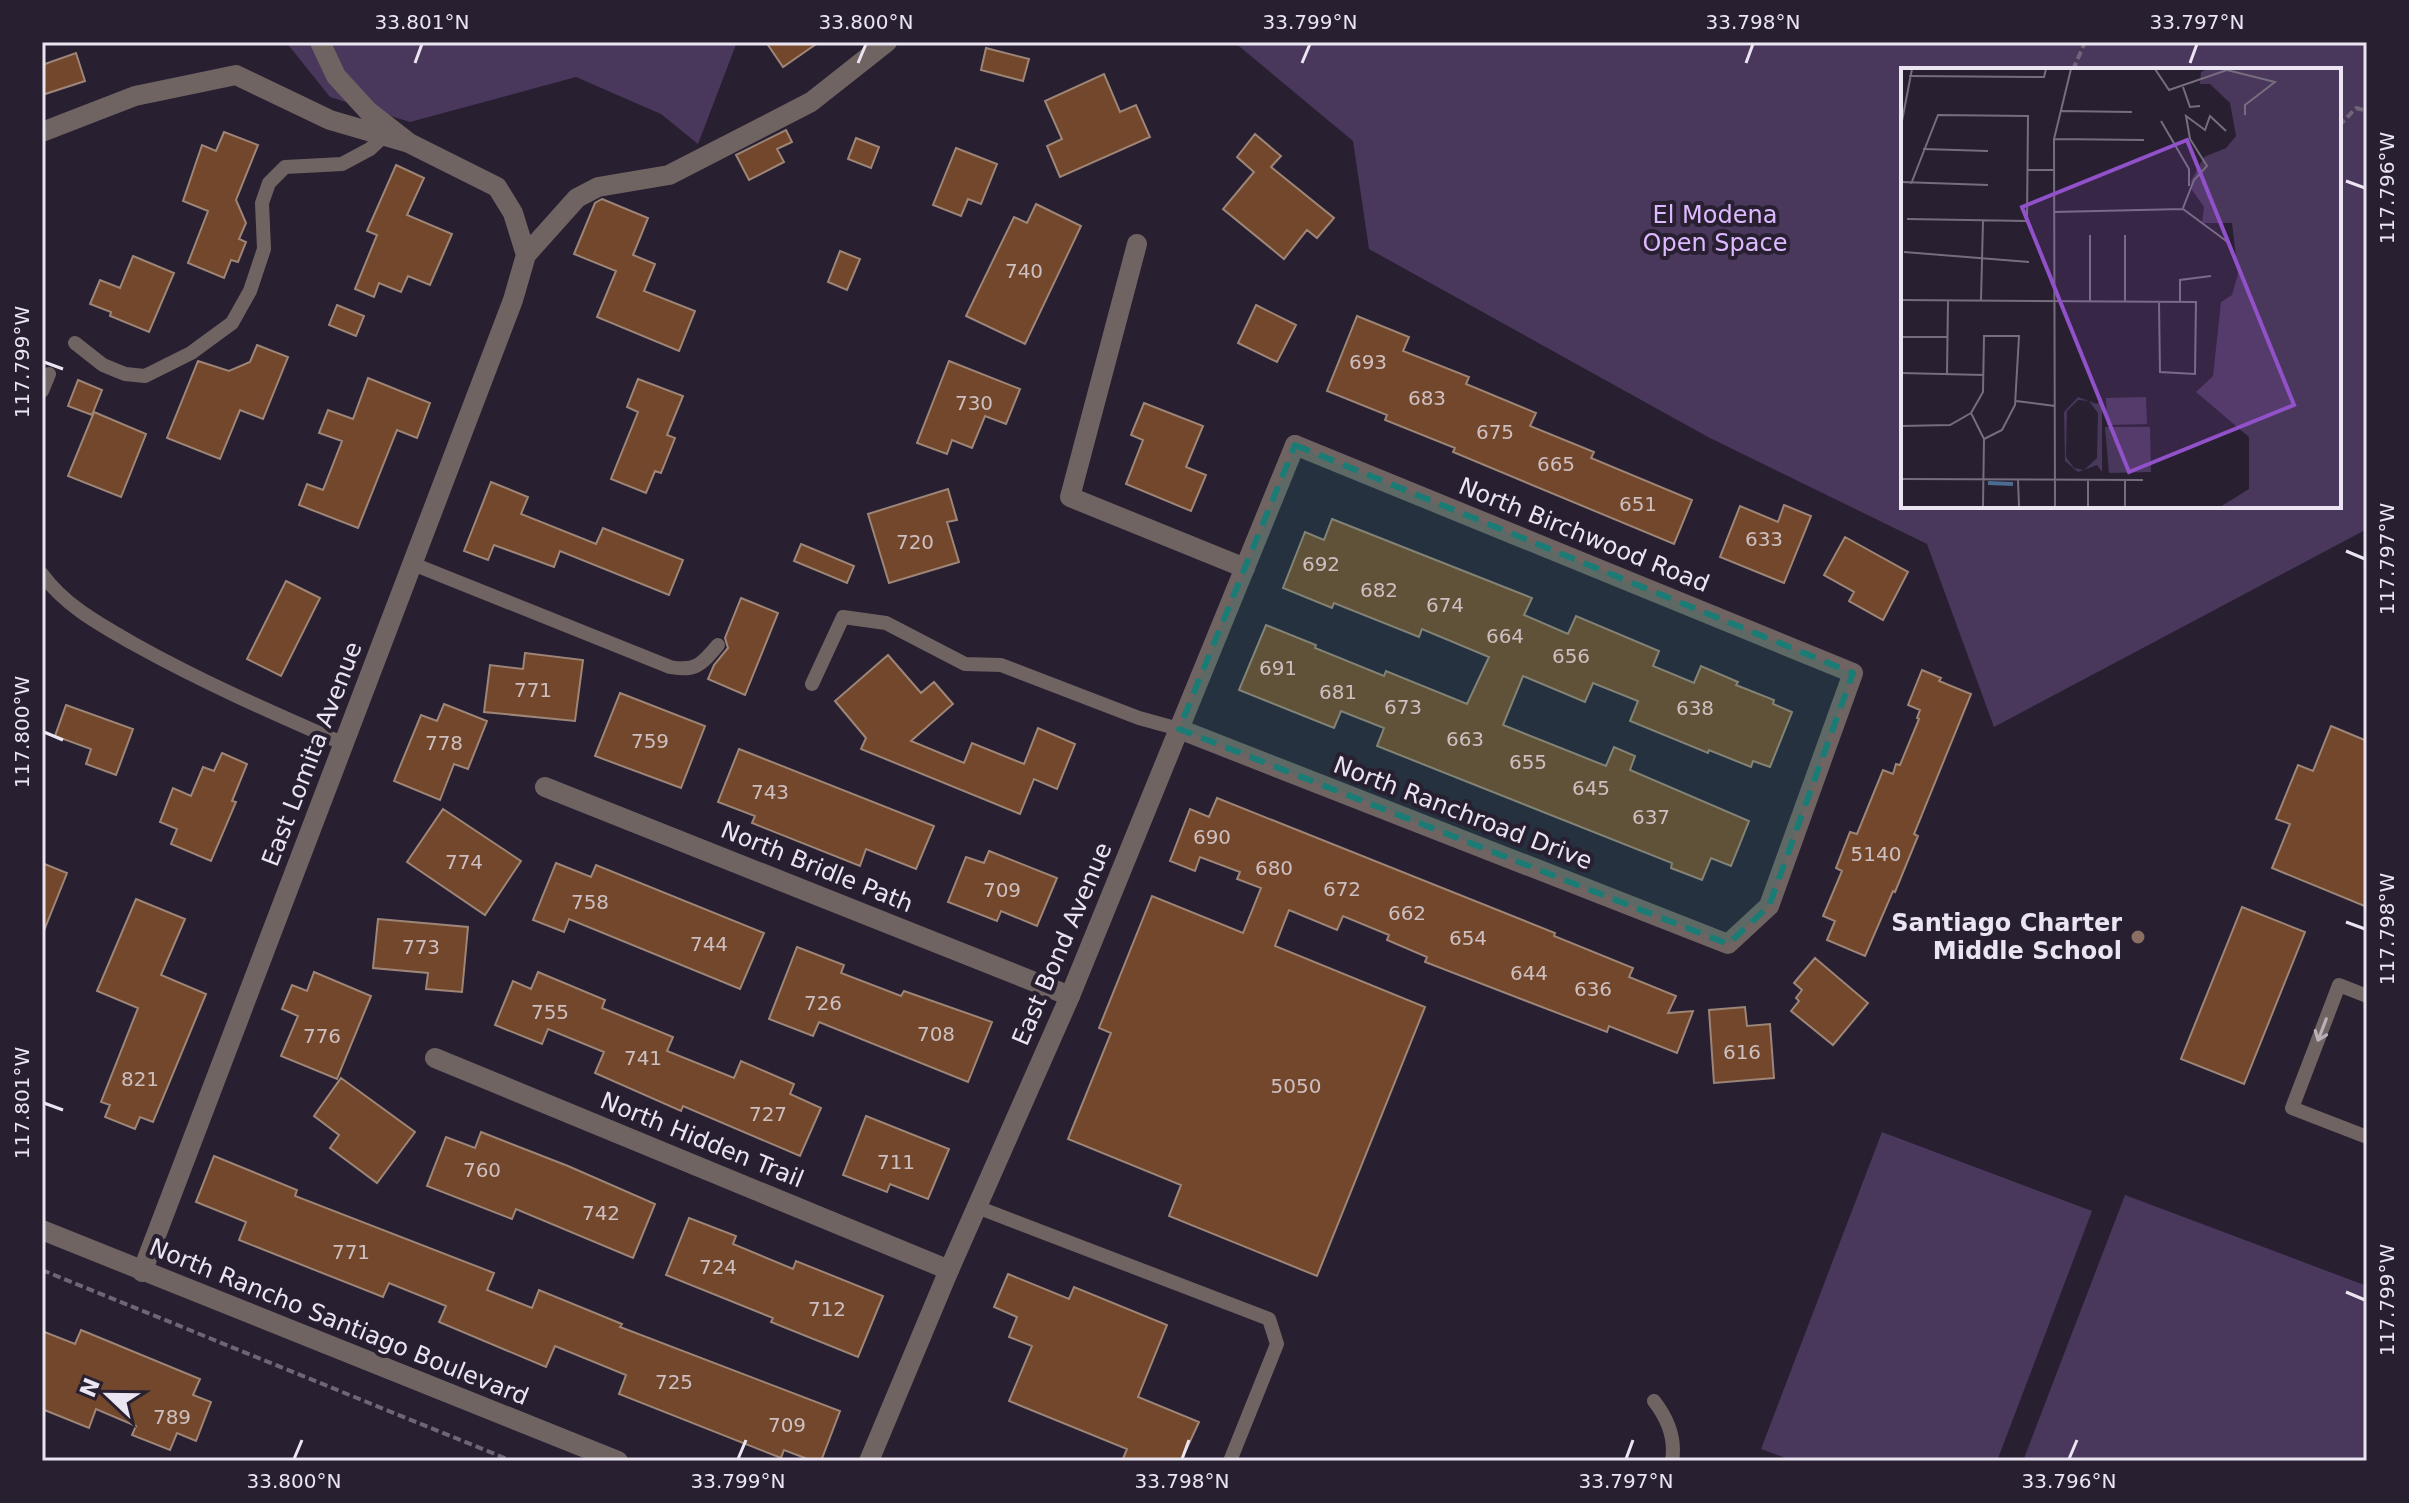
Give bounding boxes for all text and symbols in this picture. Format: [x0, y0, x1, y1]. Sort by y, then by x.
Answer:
text: 33.801°N [375, 10, 469, 34]
text: 33.800°N [819, 10, 913, 34]
text: 33.799°N [1263, 10, 1357, 34]
text: 33.798°N [1706, 10, 1800, 34]
text: 33.797°N [2150, 10, 2244, 34]
inset map [1901, 68, 2341, 508]
text: 117.796°W [2375, 132, 2399, 244]
park label: El Modena Open Space [1643, 201, 1787, 257]
house number: 740 [1005, 259, 1043, 283]
text: 117.799°W [10, 306, 34, 418]
house number: 693 [1349, 350, 1387, 374]
house number: 683 [1408, 386, 1446, 410]
house number: 730 [955, 391, 993, 415]
house number: 675 [1476, 420, 1514, 444]
house number: 665 [1537, 452, 1575, 476]
street label: North Birchwood Road [1455, 472, 1713, 598]
house number: 651 [1619, 492, 1657, 516]
text: 117.797°W [2375, 503, 2399, 615]
house number: 633 [1745, 527, 1783, 551]
house number: 720 [896, 530, 934, 554]
house number: 692 [1302, 552, 1340, 576]
house number: 682 [1360, 578, 1398, 602]
house number: 674 [1426, 593, 1464, 617]
house number: 664 [1486, 624, 1524, 648]
street label: East Lomita Avenue [256, 638, 368, 870]
house number: 656 [1552, 644, 1590, 668]
house number: 691 [1259, 656, 1297, 680]
text: 117.800°W [10, 676, 34, 788]
house number: 771 [514, 678, 552, 702]
house number: 681 [1319, 680, 1357, 704]
house number: 673 [1384, 695, 1422, 719]
house number: 638 [1676, 696, 1714, 720]
house number: 663 [1446, 727, 1484, 751]
house number: 759 [631, 729, 669, 753]
house number: 778 [425, 731, 463, 755]
house number: 655 [1509, 750, 1547, 774]
street label: North Ranchroad Drive [1330, 751, 1596, 875]
house number: 645 [1572, 776, 1610, 800]
house number: 743 [751, 780, 789, 804]
house number: 637 [1632, 805, 1670, 829]
street label: North Bridle Path [717, 816, 917, 918]
house number: 690 [1193, 825, 1231, 849]
street label: East Bond Avenue [1007, 838, 1117, 1050]
house number: 5140 [1851, 842, 1901, 866]
house number: 774 [445, 850, 483, 874]
house number: 680 [1255, 856, 1293, 880]
text: 117.798°W [2375, 873, 2399, 985]
house number: 672 [1323, 877, 1361, 901]
house number: 709 [983, 878, 1021, 902]
house number: 758 [571, 890, 609, 914]
house number: 662 [1388, 901, 1426, 925]
place label: Santiago Charter Middle School [1891, 909, 2122, 965]
house number: 654 [1449, 926, 1487, 950]
marker: Santiago Charter Middle School [2129, 928, 2147, 946]
house number: 744 [690, 932, 728, 956]
house number: 773 [402, 935, 440, 959]
house number: 644 [1510, 961, 1548, 985]
house number: 636 [1574, 977, 1612, 1001]
house number: 726 [804, 991, 842, 1015]
house number: 755 [531, 1000, 569, 1024]
one-way arrow [2314, 1017, 2328, 1042]
house number: 708 [917, 1022, 955, 1046]
house number: 776 [303, 1024, 341, 1048]
house number: 616 [1723, 1040, 1761, 1064]
house number: 741 [624, 1046, 662, 1070]
text: 117.801°W [10, 1047, 34, 1159]
house number: 821 [121, 1067, 159, 1091]
house number: 5050 [1271, 1074, 1321, 1098]
street label: North Hidden Trail [596, 1086, 808, 1194]
house number: 727 [749, 1102, 787, 1126]
house number: 711 [877, 1150, 915, 1174]
house number: 760 [463, 1158, 501, 1182]
house number: 742 [582, 1201, 620, 1225]
street label: North Rancho Santiago Boulevard [145, 1233, 533, 1411]
house number: 771 [332, 1240, 370, 1264]
text: 117.799°W [2375, 1244, 2399, 1356]
house number: 724 [699, 1255, 737, 1279]
house number: 712 [808, 1297, 846, 1321]
north arrow [68, 1355, 148, 1435]
house number: 725 [655, 1370, 693, 1394]
text: N [75, 1374, 105, 1401]
house number: 789 [153, 1405, 191, 1429]
house number: 709 [768, 1413, 806, 1437]
text: 33.800°N [247, 1469, 341, 1493]
text: 33.799°N [691, 1469, 785, 1493]
text: 33.798°N [1135, 1469, 1229, 1493]
text: 33.797°N [1579, 1469, 1673, 1493]
text: 33.796°N [2022, 1469, 2116, 1493]

